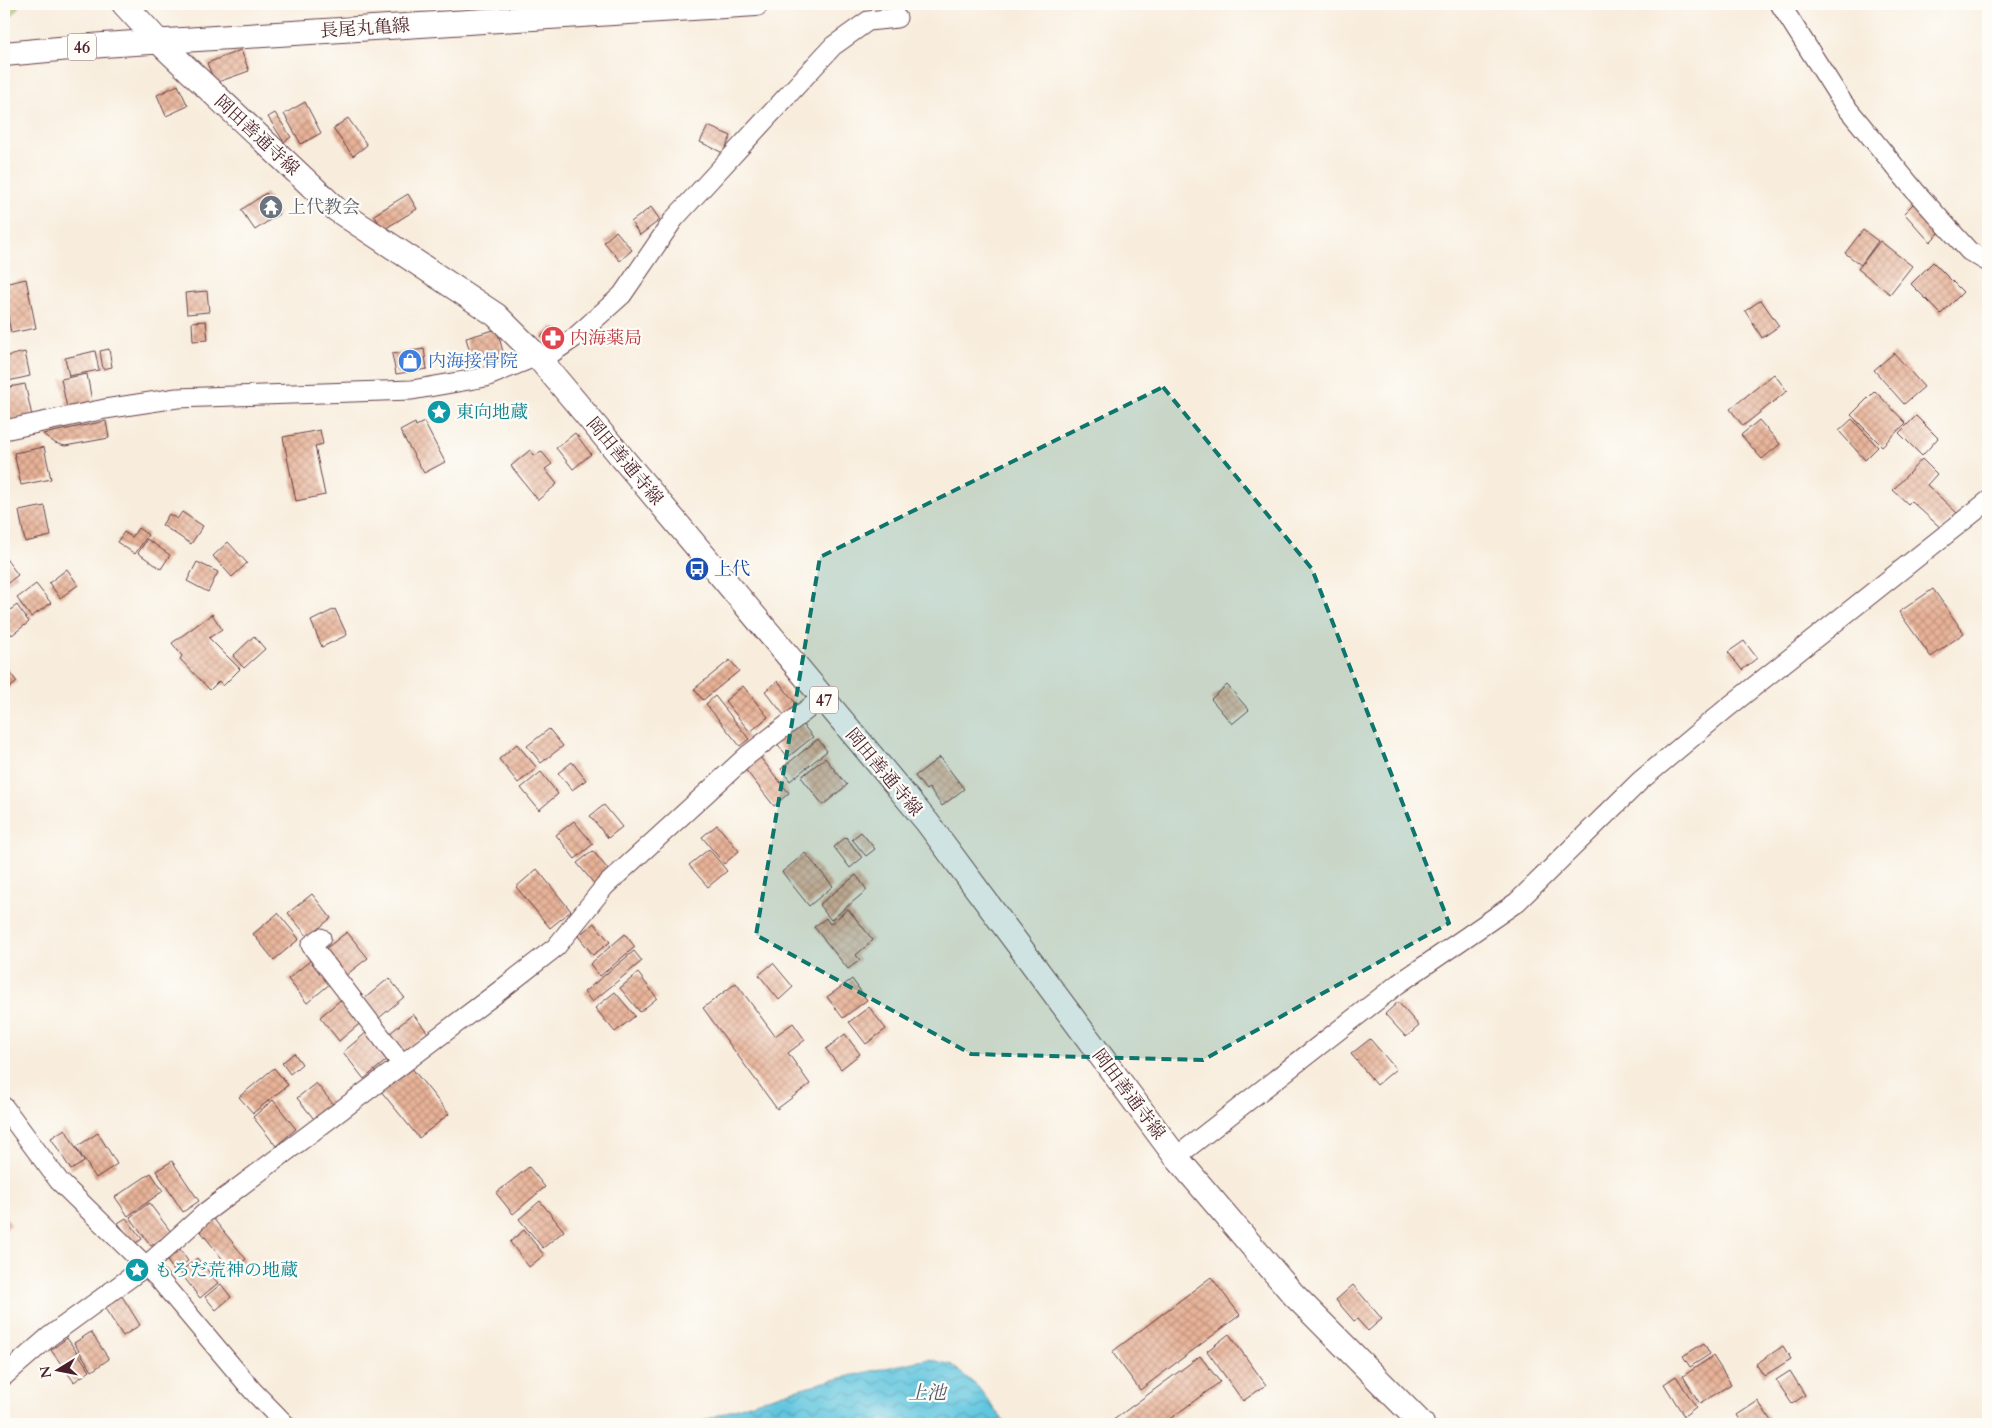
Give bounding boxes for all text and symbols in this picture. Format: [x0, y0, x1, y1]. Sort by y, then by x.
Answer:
street label: 長尾丸亀線 [319, 13, 411, 44]
road number: 46 [68, 34, 96, 61]
street label: 岡田善通寺線 [209, 89, 305, 181]
temple icon: 上代教会 [258, 194, 284, 220]
place label: 上代教会 [288, 195, 360, 220]
pharmacy icon: 内海薬局 [540, 325, 566, 351]
place label: 内海薬局 [570, 326, 642, 351]
shop icon: 内海接骨院 [397, 348, 423, 374]
place label: 内海接骨院 [428, 349, 518, 374]
place icon: 東向地蔵 [426, 399, 452, 425]
place label: 東向地蔵 [456, 400, 528, 425]
street label: 岡田善通寺線 [580, 412, 669, 511]
bus stop icon: 上代 [684, 556, 710, 582]
place label: 上代 [714, 557, 750, 582]
road number: 47 [810, 686, 838, 714]
street label: 岡田善通寺線 [839, 723, 928, 822]
street label: 岡田善通寺線 [1086, 1044, 1171, 1145]
place icon: もろだ荒神の地蔵 [124, 1257, 150, 1283]
place label: もろだ荒神の地蔵 [154, 1258, 298, 1283]
north arrow [32, 1346, 82, 1396]
text: N [35, 1365, 56, 1380]
water label: 上池 [908, 1380, 948, 1406]

